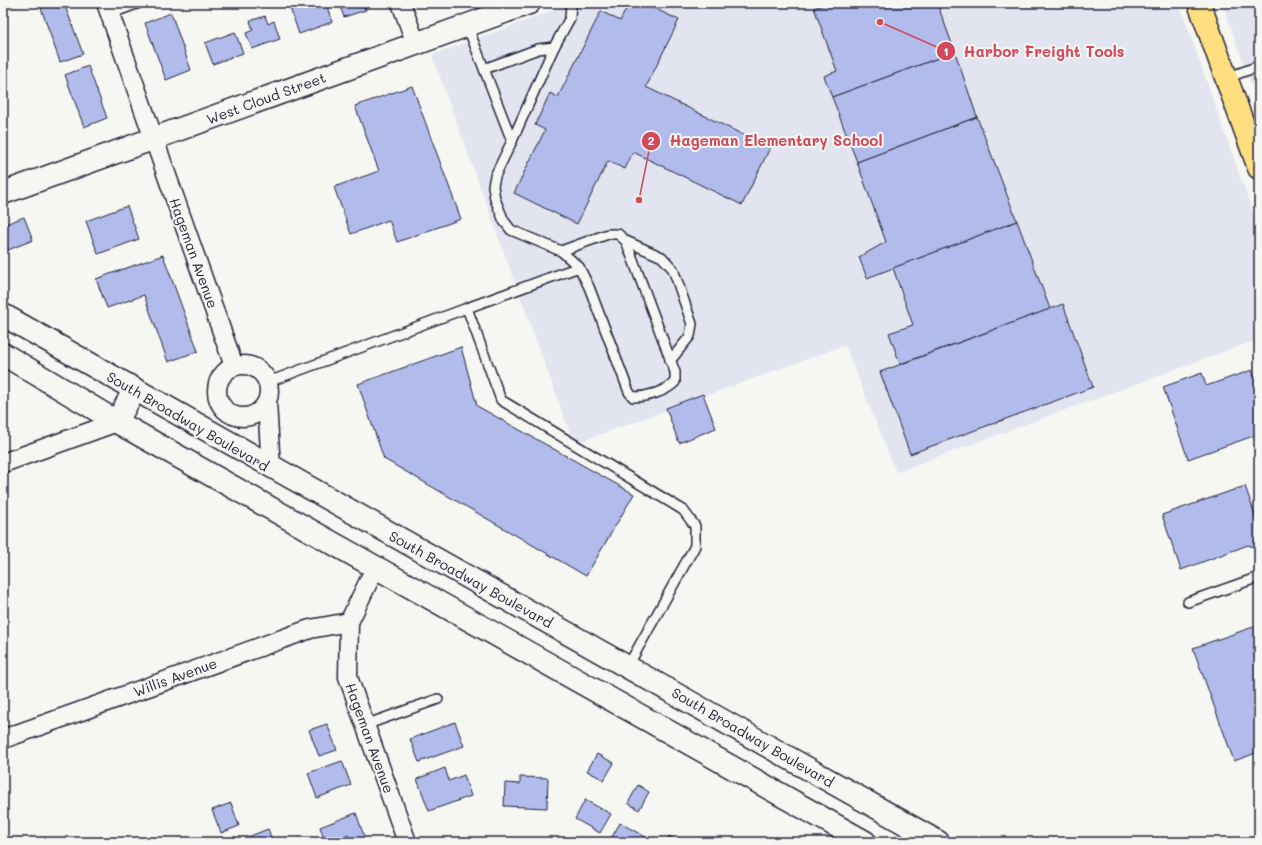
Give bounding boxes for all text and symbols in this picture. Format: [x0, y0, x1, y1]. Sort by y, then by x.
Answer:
callout: Harbor Freight Tools [936, 38, 1133, 65]
text: Harbor Freight Tools [964, 41, 1124, 61]
text: 1 [943, 43, 949, 59]
street label: West Cloud Street [204, 68, 328, 128]
callout: Hageman Elementary School [641, 127, 890, 154]
text: Hageman Elementary School [670, 130, 882, 150]
text: 2 [648, 132, 655, 148]
street label: Hageman Avenue [165, 195, 223, 311]
street label: South Broadway Boulevard [103, 367, 273, 475]
street label: South Broadway Boulevard [386, 526, 556, 632]
street label: Willis Avenue [131, 653, 219, 701]
street label: Hageman Avenue [341, 680, 399, 796]
street label: South Broadway Boulevard [668, 683, 838, 791]

